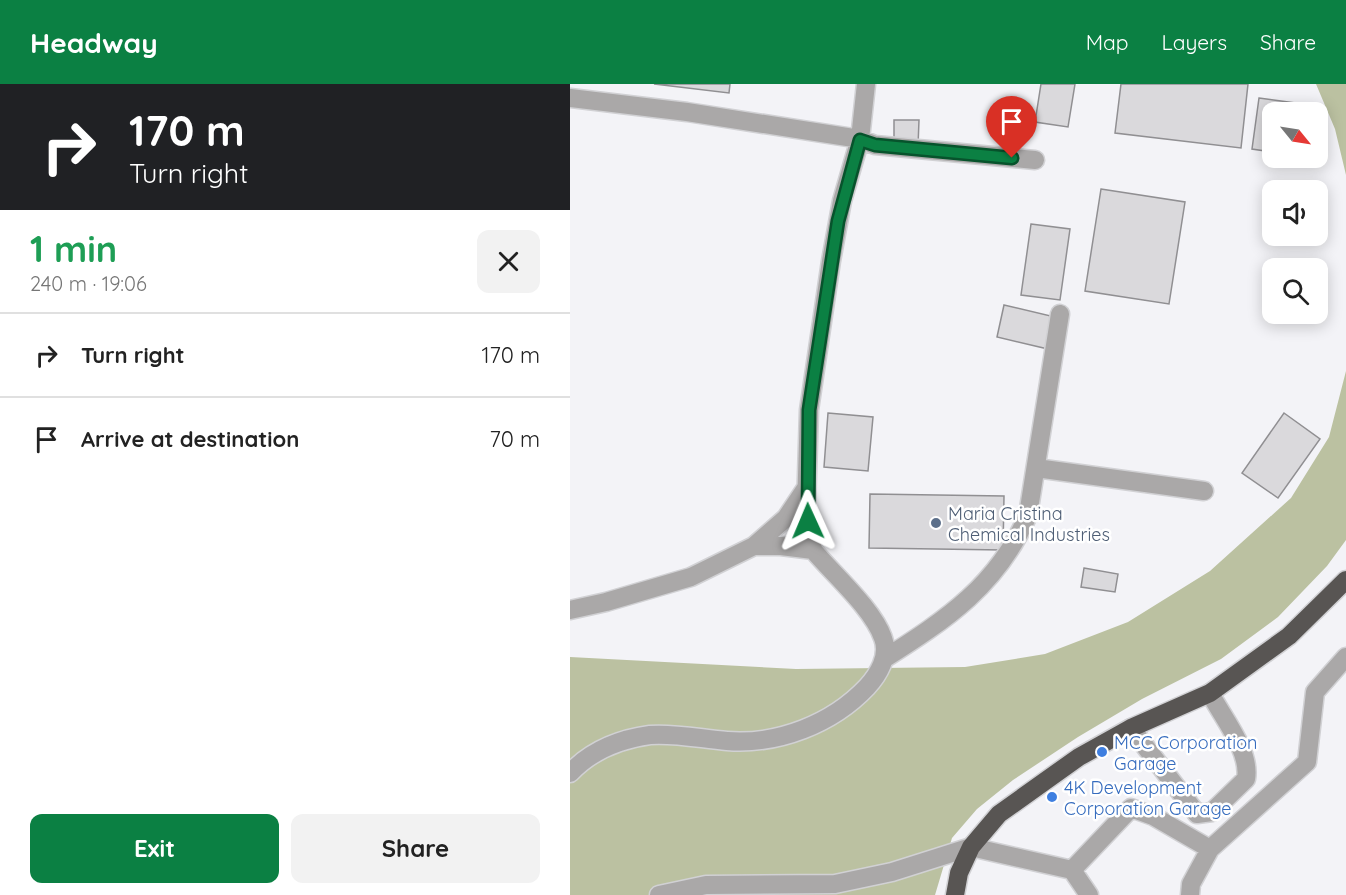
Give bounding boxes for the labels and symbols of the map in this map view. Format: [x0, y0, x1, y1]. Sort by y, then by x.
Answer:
pin [986, 96, 1037, 158]
north arrow [1262, 102, 1328, 168]
position arrow [776, 489, 840, 553]
place label: Maria Cristina Chemical Industries [948, 502, 1110, 546]
marker: Maria Cristina Chemical Industries [929, 516, 943, 530]
place label: MCC Corporation Garage [1114, 731, 1258, 775]
marker: MCC Corporation Garage [1095, 745, 1109, 759]
place label: 4K Development Corporation Garage [1064, 776, 1231, 820]
marker: 4K Development Corporation Garage [1045, 790, 1059, 804]

